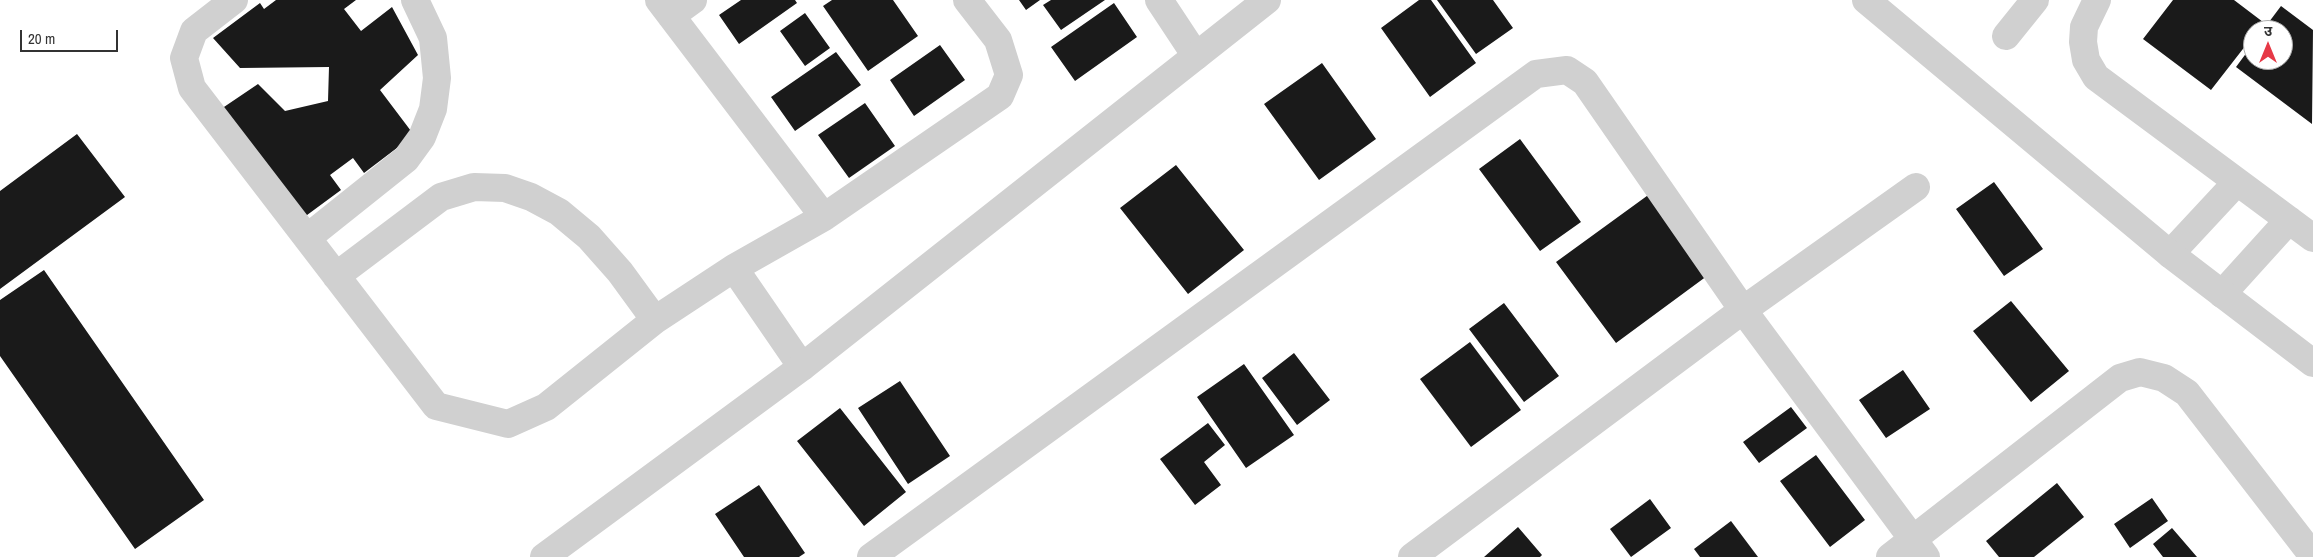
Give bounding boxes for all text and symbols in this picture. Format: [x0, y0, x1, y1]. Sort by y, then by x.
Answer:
scale bar [22, 20, 120, 52]
north arrow [2243, 20, 2293, 70]
text: उ [2264, 22, 2272, 40]
text: 20 m [28, 28, 55, 49]

